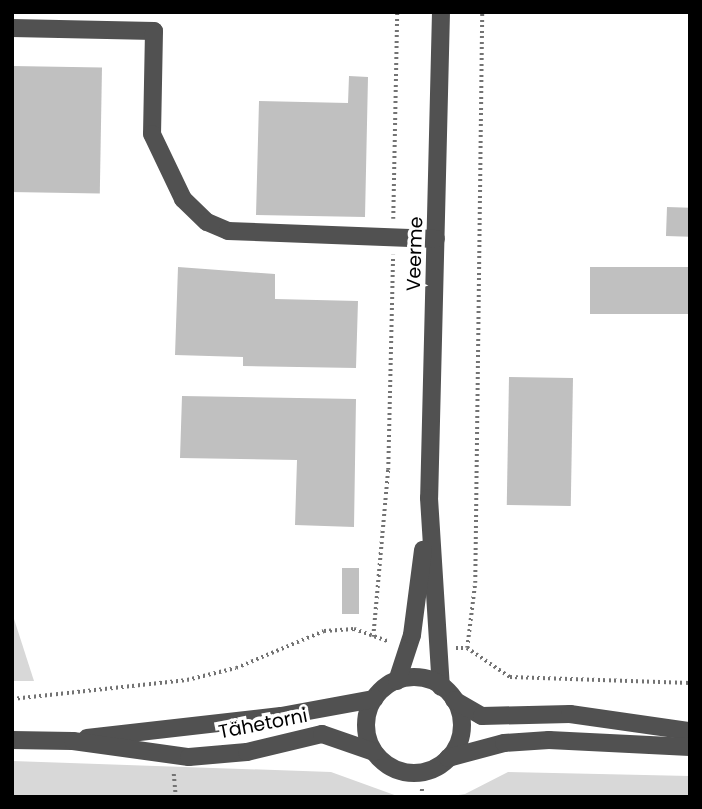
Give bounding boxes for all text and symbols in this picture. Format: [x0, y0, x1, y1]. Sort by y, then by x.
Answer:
street label: Veerme [402, 216, 428, 292]
street label: Tähetorni [217, 704, 309, 744]

